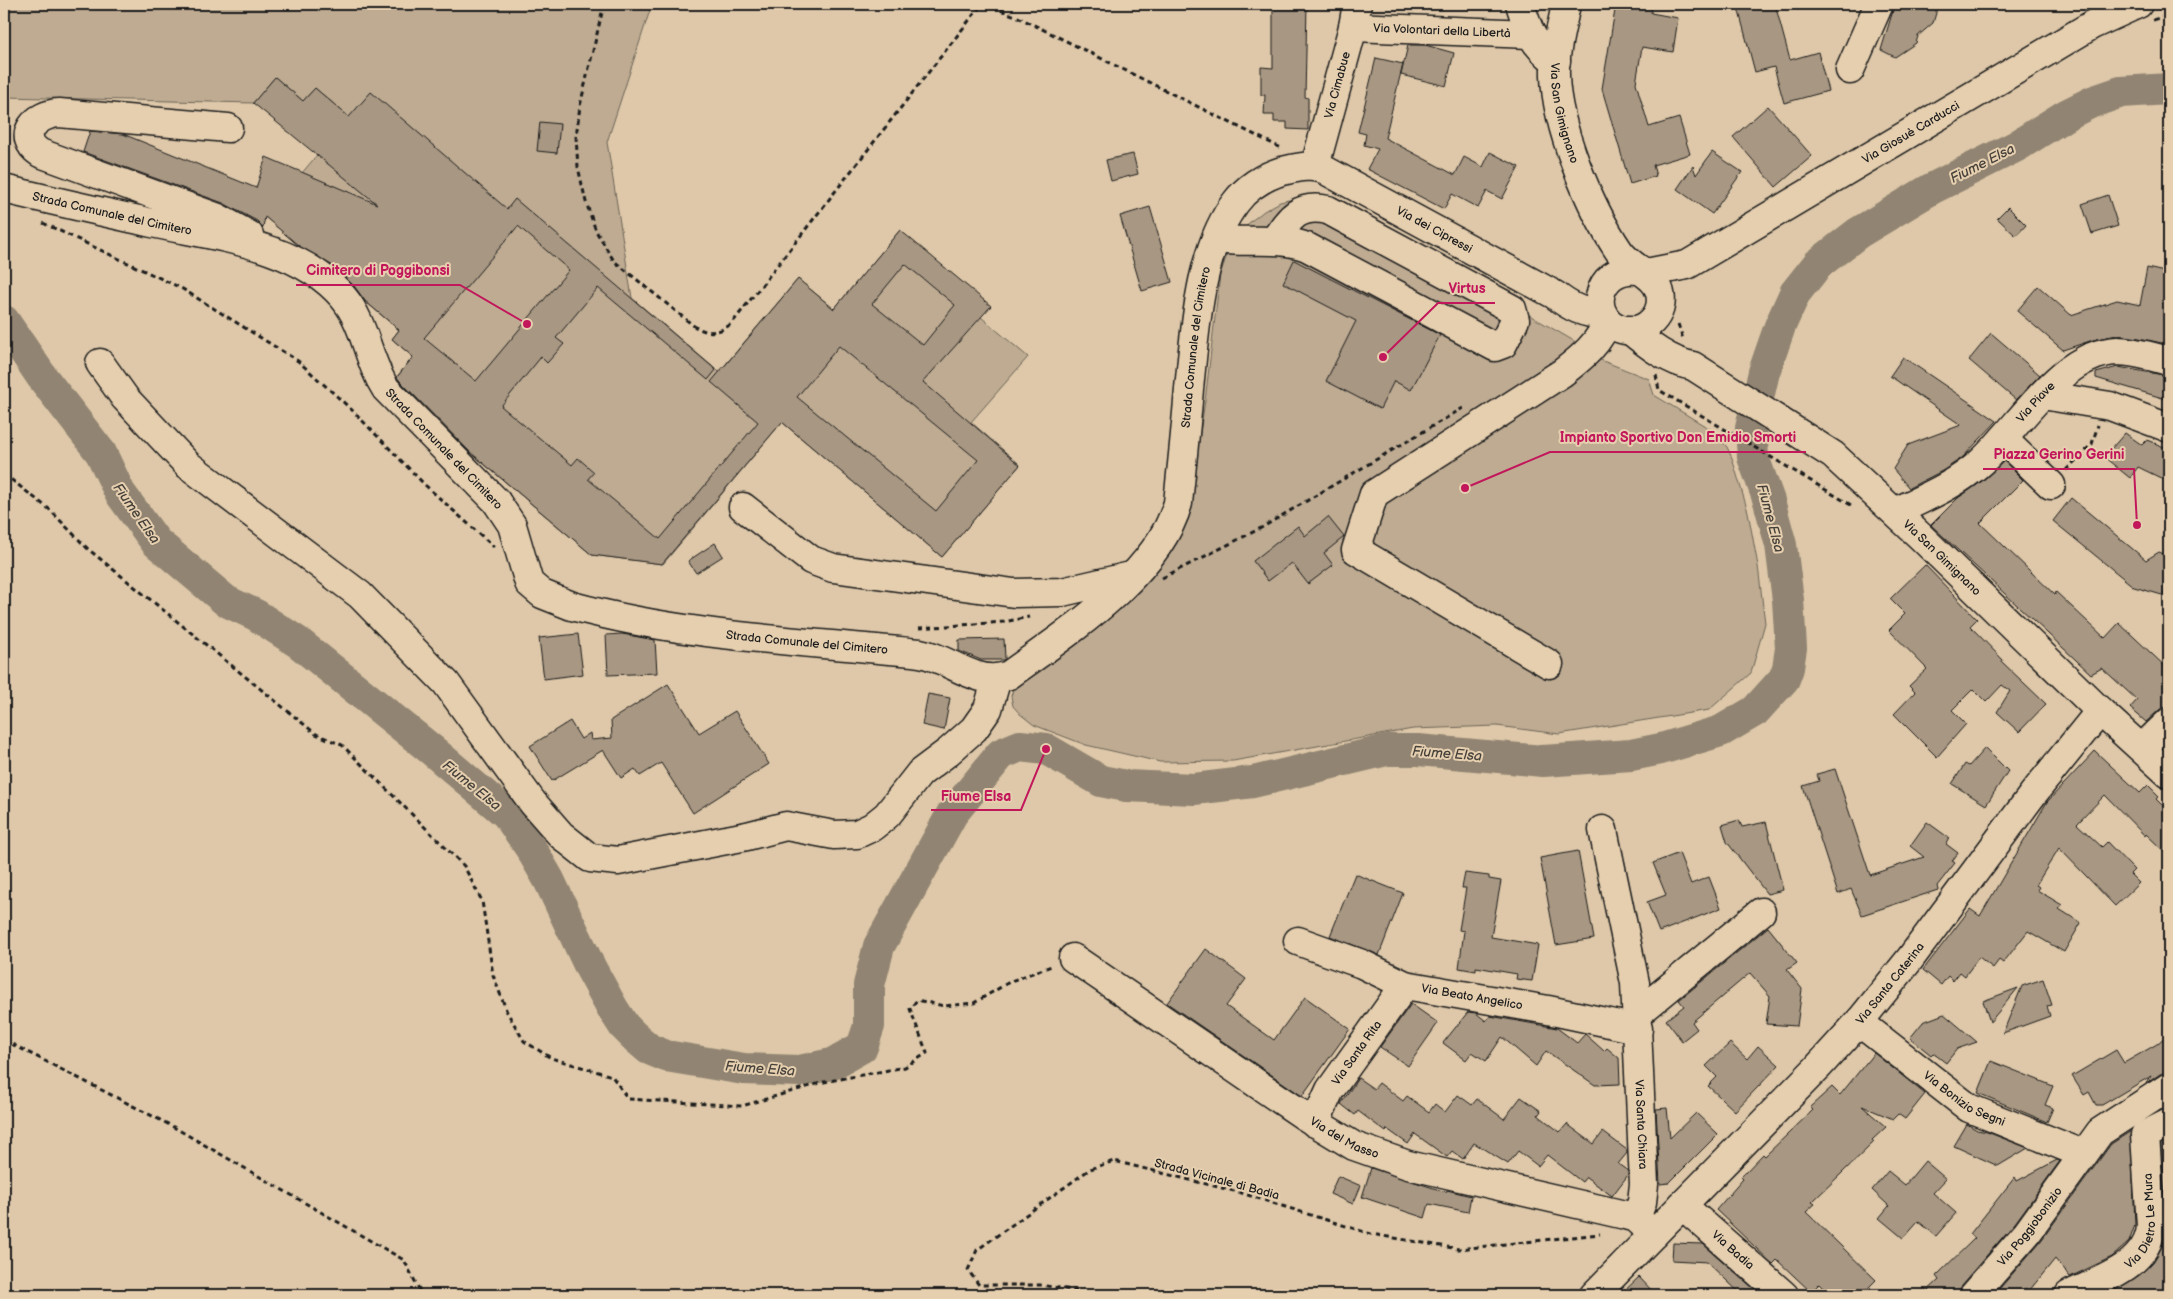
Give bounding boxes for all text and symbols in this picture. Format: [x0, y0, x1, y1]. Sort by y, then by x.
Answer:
street label: Via Volontari della Libertà [1373, 21, 1511, 41]
street label: Via Cimabue [1321, 50, 1354, 120]
street label: Via San Gimignano [1547, 62, 1582, 166]
street label: Via Giosuè Carducci [1860, 98, 1963, 167]
water label: Fiume Elsa [1947, 140, 2017, 187]
street label: Strada Comunale del Cimitero [31, 189, 193, 239]
street label: Via dei Cipressi [1394, 203, 1475, 257]
callout: Cimitero di Poggibonsi [296, 256, 460, 285]
text: Cimitero di Poggibonsi [306, 262, 450, 279]
street label: Strada Comunale del Cimitero [1179, 265, 1214, 429]
callout: Virtus [1438, 274, 1495, 303]
text: Virtus [1448, 280, 1486, 297]
street label: Via Piave [2013, 379, 2058, 426]
street label: Strada Comunale del Cimitero [382, 386, 506, 513]
callout: Impianto Sportivo Don Emidio Smorti [1550, 423, 1806, 452]
text: Impianto Sportivo Don Emidio Smorti [1560, 429, 1796, 446]
callout: Piazza Gerino Gerini [1983, 440, 2134, 469]
text: Piazza Gerino Gerini [1994, 446, 2125, 463]
water label: Fiume Elsa [110, 480, 164, 547]
water label: Fiume Elsa [1753, 482, 1788, 554]
street label: Via San Gimignano [1900, 517, 1984, 599]
street label: Strada Comunale del Cimitero [725, 628, 889, 658]
water label: Fiume Elsa [1411, 743, 1483, 764]
water label: Fiume Elsa [439, 757, 504, 814]
callout: Fiume Elsa [931, 781, 1021, 810]
text: Fiume Elsa [941, 788, 1011, 805]
street label: Via Santa Caterina [1853, 940, 1928, 1028]
street label: Via Beato Angelico [1420, 981, 1524, 1013]
street label: Via Santa Rita [1329, 1018, 1385, 1088]
water label: Fiume Elsa [724, 1058, 796, 1079]
street label: Via Bonizio Segni [1920, 1068, 2008, 1130]
street label: Via Santa Chiara [1631, 1079, 1650, 1170]
street label: Via del Masso [1307, 1114, 1381, 1162]
street label: Strada Vicinale di Badia [1153, 1156, 1281, 1203]
street label: Via Dietro Le Mura [2122, 1173, 2159, 1272]
street label: Via Poggiobonizio [1995, 1184, 2066, 1269]
street label: Via Badia [1708, 1228, 1757, 1273]

